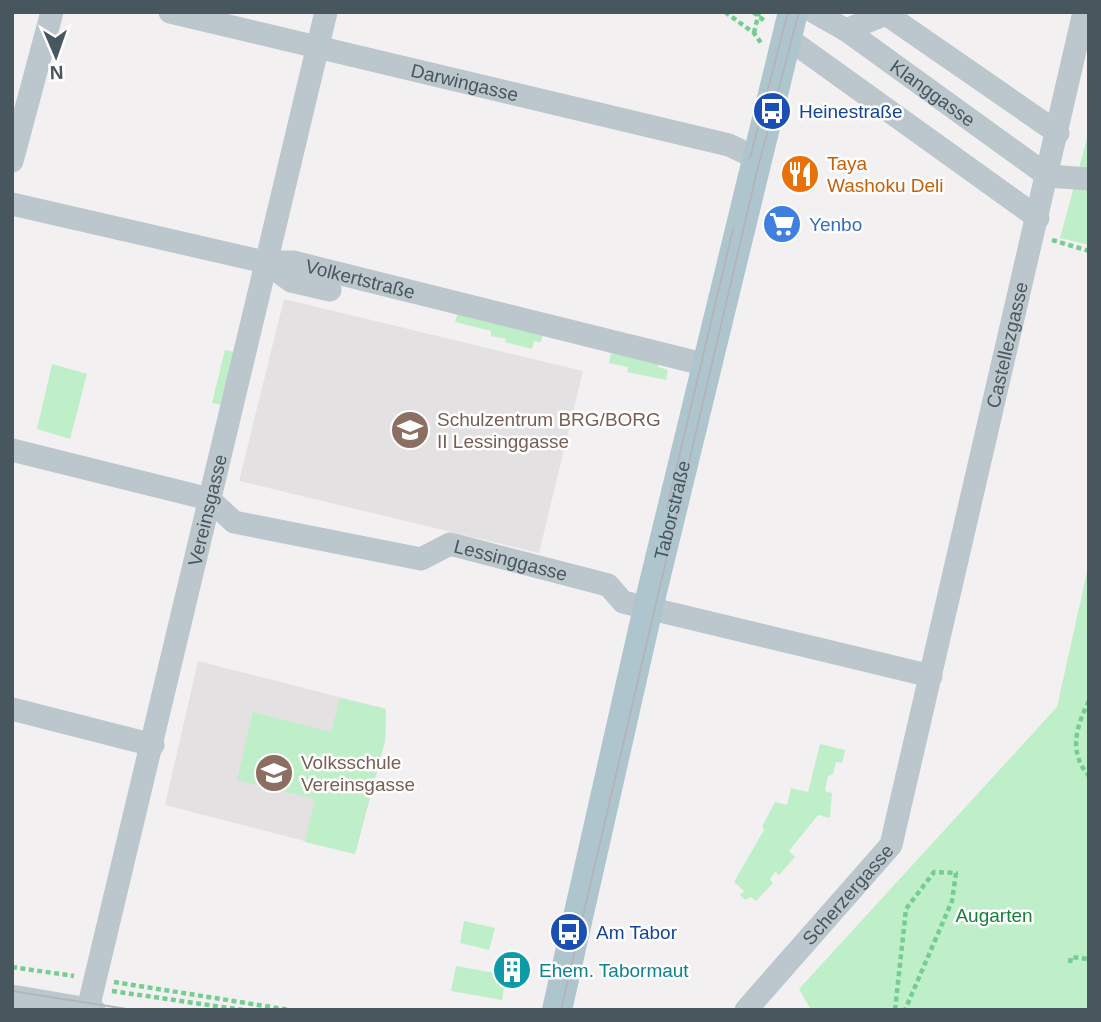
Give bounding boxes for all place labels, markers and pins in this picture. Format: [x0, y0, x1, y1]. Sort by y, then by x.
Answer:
bus stop icon: Heinestraße [751, 90, 793, 132]
place label: Heinestraße [799, 101, 903, 122]
restaurant icon: Taya Washoku Deli [779, 153, 821, 195]
place label: Taya Washoku Deli [827, 153, 944, 196]
supermarket icon: Yenbo [761, 203, 803, 245]
place label: Yenbo [809, 214, 862, 235]
school or university icon: Schulzentrum BRG/BORG II Lessinggasse [389, 409, 431, 451]
place label: Schulzentrum BRG/BORG II Lessinggasse [437, 409, 661, 452]
school or university icon: Volksschule Vereinsgasse [253, 752, 295, 794]
place label: Volksschule Vereinsgasse [301, 752, 415, 795]
bus stop icon: Am Tabor [548, 911, 590, 953]
place label: Am Tabor [596, 922, 678, 943]
building icon: Ehem. Tabormaut [491, 949, 533, 991]
place label: Ehem. Tabormaut [539, 960, 689, 981]

